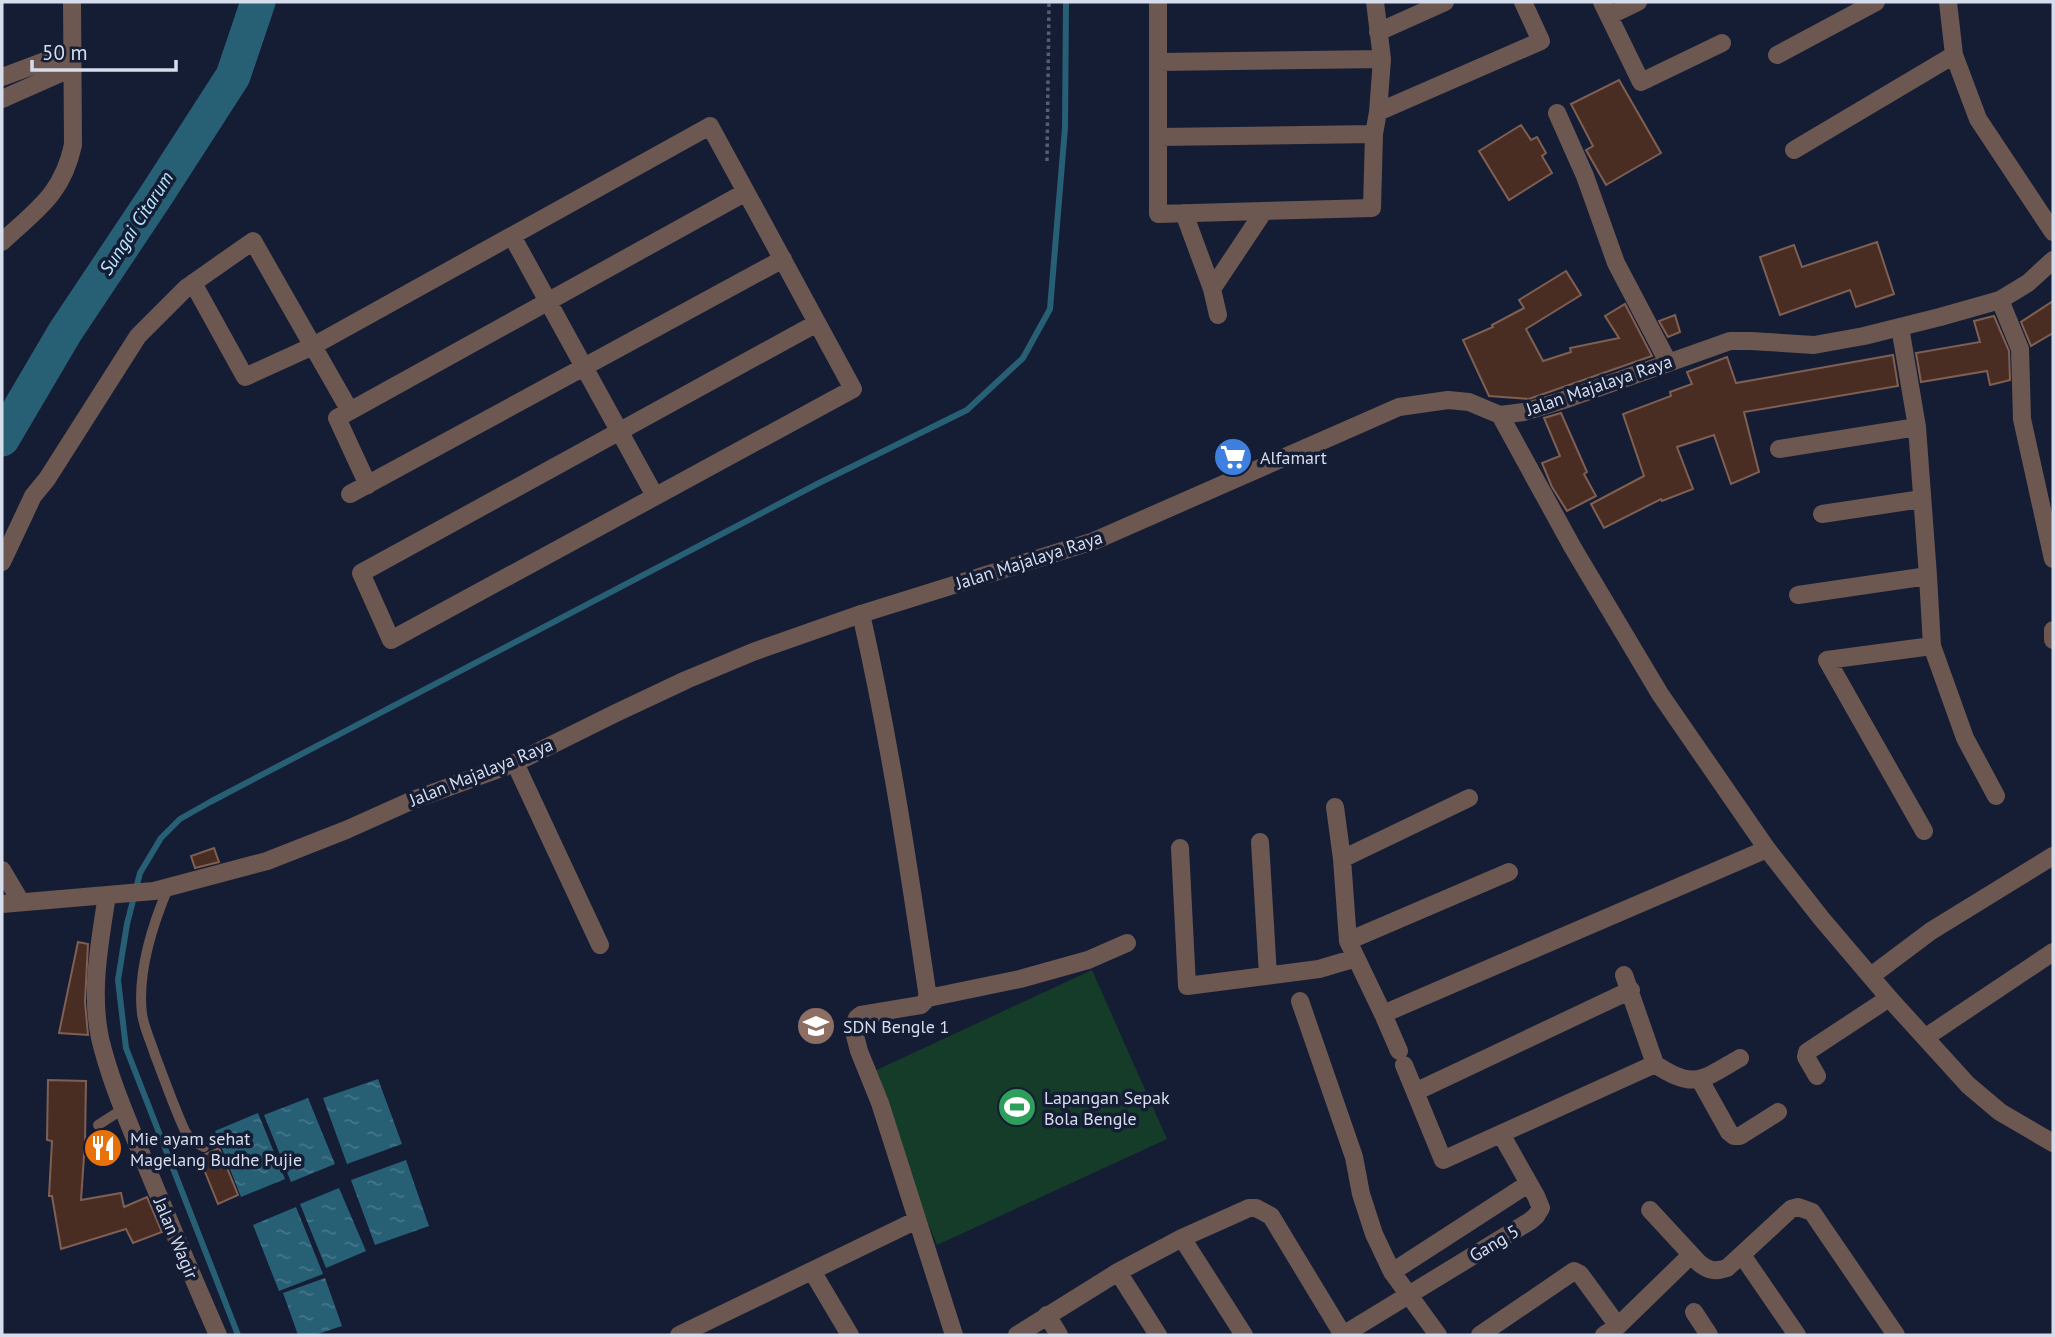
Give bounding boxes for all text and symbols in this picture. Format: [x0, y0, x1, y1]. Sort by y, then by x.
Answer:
scale bar [32, 28, 175, 72]
text: 50 m [42, 39, 88, 66]
water label: Sungai Citarum [94, 167, 178, 279]
street label: Jalan Majalaya Raya [1522, 349, 1675, 421]
supermarket icon: Alfamart [1212, 436, 1254, 478]
place label: Alfamart [1260, 446, 1327, 469]
street label: Jalan Majalaya Raya [952, 525, 1105, 595]
street label: Jalan Majalaya Raya [405, 733, 556, 812]
school or university icon: SDN Bengle 1 [795, 1005, 837, 1047]
place label: SDN Bengle 1 [843, 1015, 949, 1038]
sports icon: Lapangan Sepak Bola Bengle [996, 1086, 1038, 1128]
place label: Lapangan Sepak Bola Bengle [1044, 1086, 1170, 1130]
restaurant icon: Mie ayam sehat Magelang Budhe Pujie [82, 1127, 124, 1169]
place label: Mie ayam sehat Magelang Budhe Pujie [130, 1127, 302, 1171]
street label: Jalan Wagir [148, 1193, 203, 1282]
street label: Gang 5 [1465, 1219, 1523, 1267]

